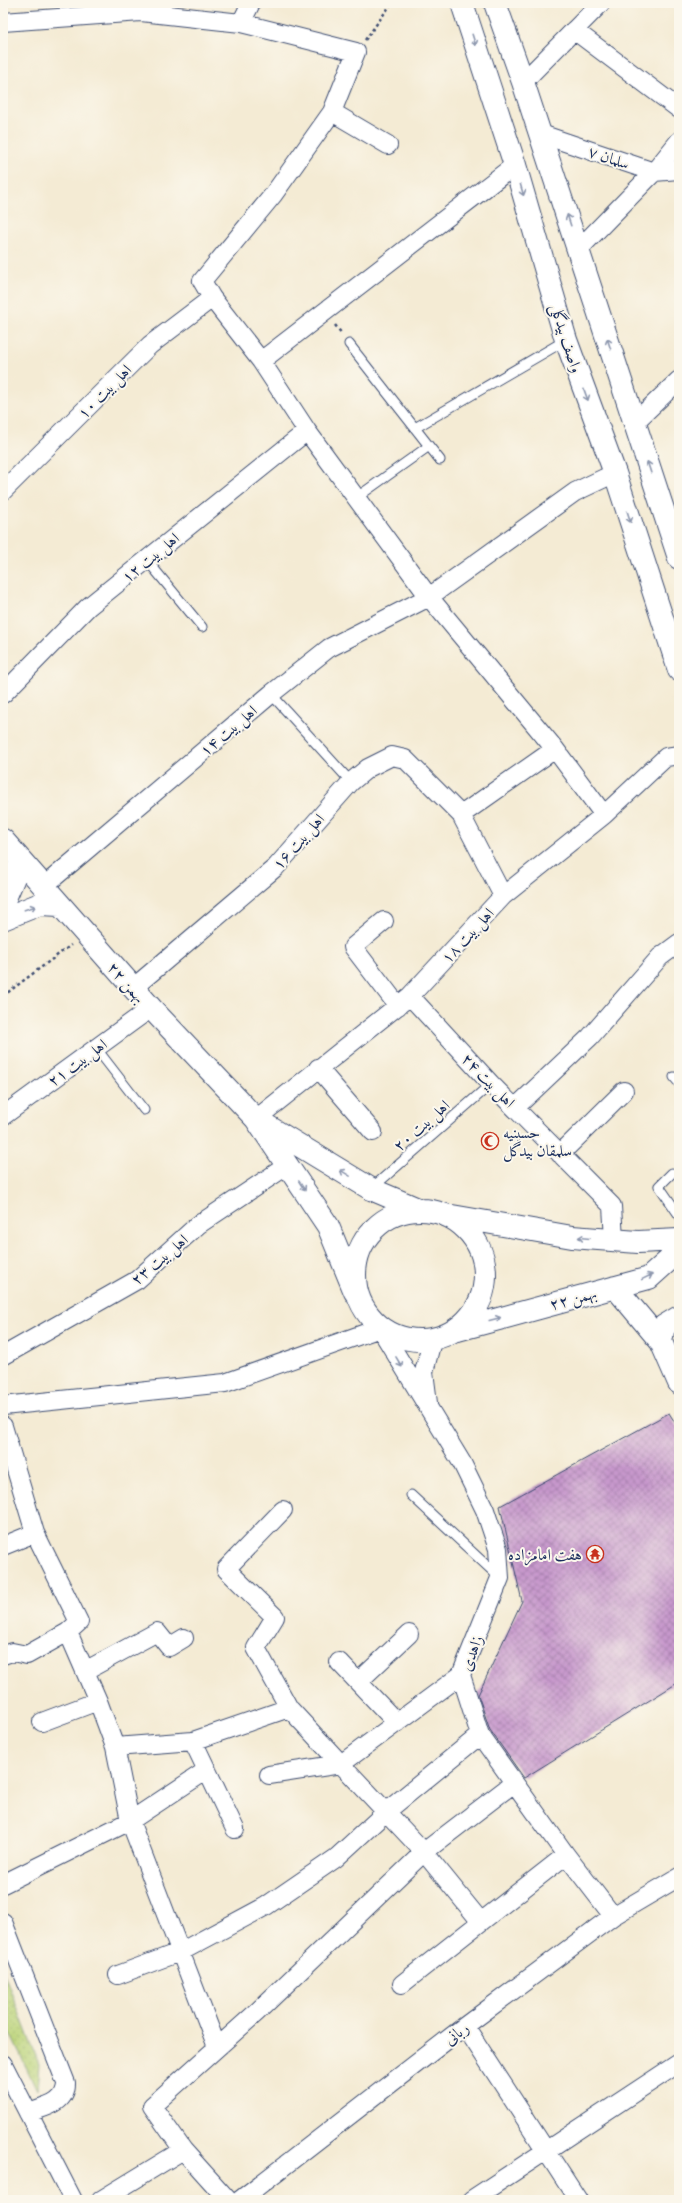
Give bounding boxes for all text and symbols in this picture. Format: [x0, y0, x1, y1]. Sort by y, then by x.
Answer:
one-way arrow [471, 33, 478, 46]
street label: سلمان ۷ [585, 139, 633, 175]
one-way arrow [519, 184, 526, 197]
one-way arrow [565, 214, 572, 227]
street label: واصف بیدگلی [545, 300, 589, 376]
one-way arrow [605, 337, 612, 350]
street label: اهل بیت ۱۰ [71, 358, 137, 424]
one-way arrow [583, 388, 590, 401]
one-way arrow [645, 462, 653, 474]
one-way arrow [626, 511, 633, 524]
street label: اهل بیت ۱۲ [116, 526, 184, 588]
street label: اهل بیت ۱۴ [194, 699, 262, 761]
street label: اهل بیت ۱۶ [266, 807, 330, 875]
street label: اهل بیت ۱۸ [435, 902, 499, 968]
one-way arrow [24, 903, 36, 911]
street label: ۲۲ بهمن [102, 956, 152, 1008]
street label: اهل بیت ۲۱ [42, 1032, 112, 1092]
street label: اهل بیت ۲۴ [457, 1047, 521, 1113]
street label: اهل بیت ۲۰ [387, 1093, 455, 1157]
place label: حسینیه سلمقان بیدگل [503, 1120, 572, 1162]
mosque icon: حسینیه سلمقان بیدگل [480, 1131, 500, 1151]
one-way arrow [339, 1169, 351, 1177]
one-way arrow [298, 1180, 306, 1191]
street label: اهل بیت ۲۳ [125, 1228, 193, 1290]
one-way arrow [578, 1234, 591, 1241]
one-way arrow [641, 1273, 653, 1280]
street label: ۲۲ بهمن [547, 1280, 599, 1316]
one-way arrow [489, 1315, 502, 1323]
one-way arrow [396, 1356, 404, 1368]
place label: هفت امامزاده [508, 1542, 582, 1566]
temple icon: هفت امامزاده [585, 1544, 605, 1564]
street label: زاهدی [453, 1632, 489, 1674]
street label: ربانی [438, 2016, 474, 2050]

